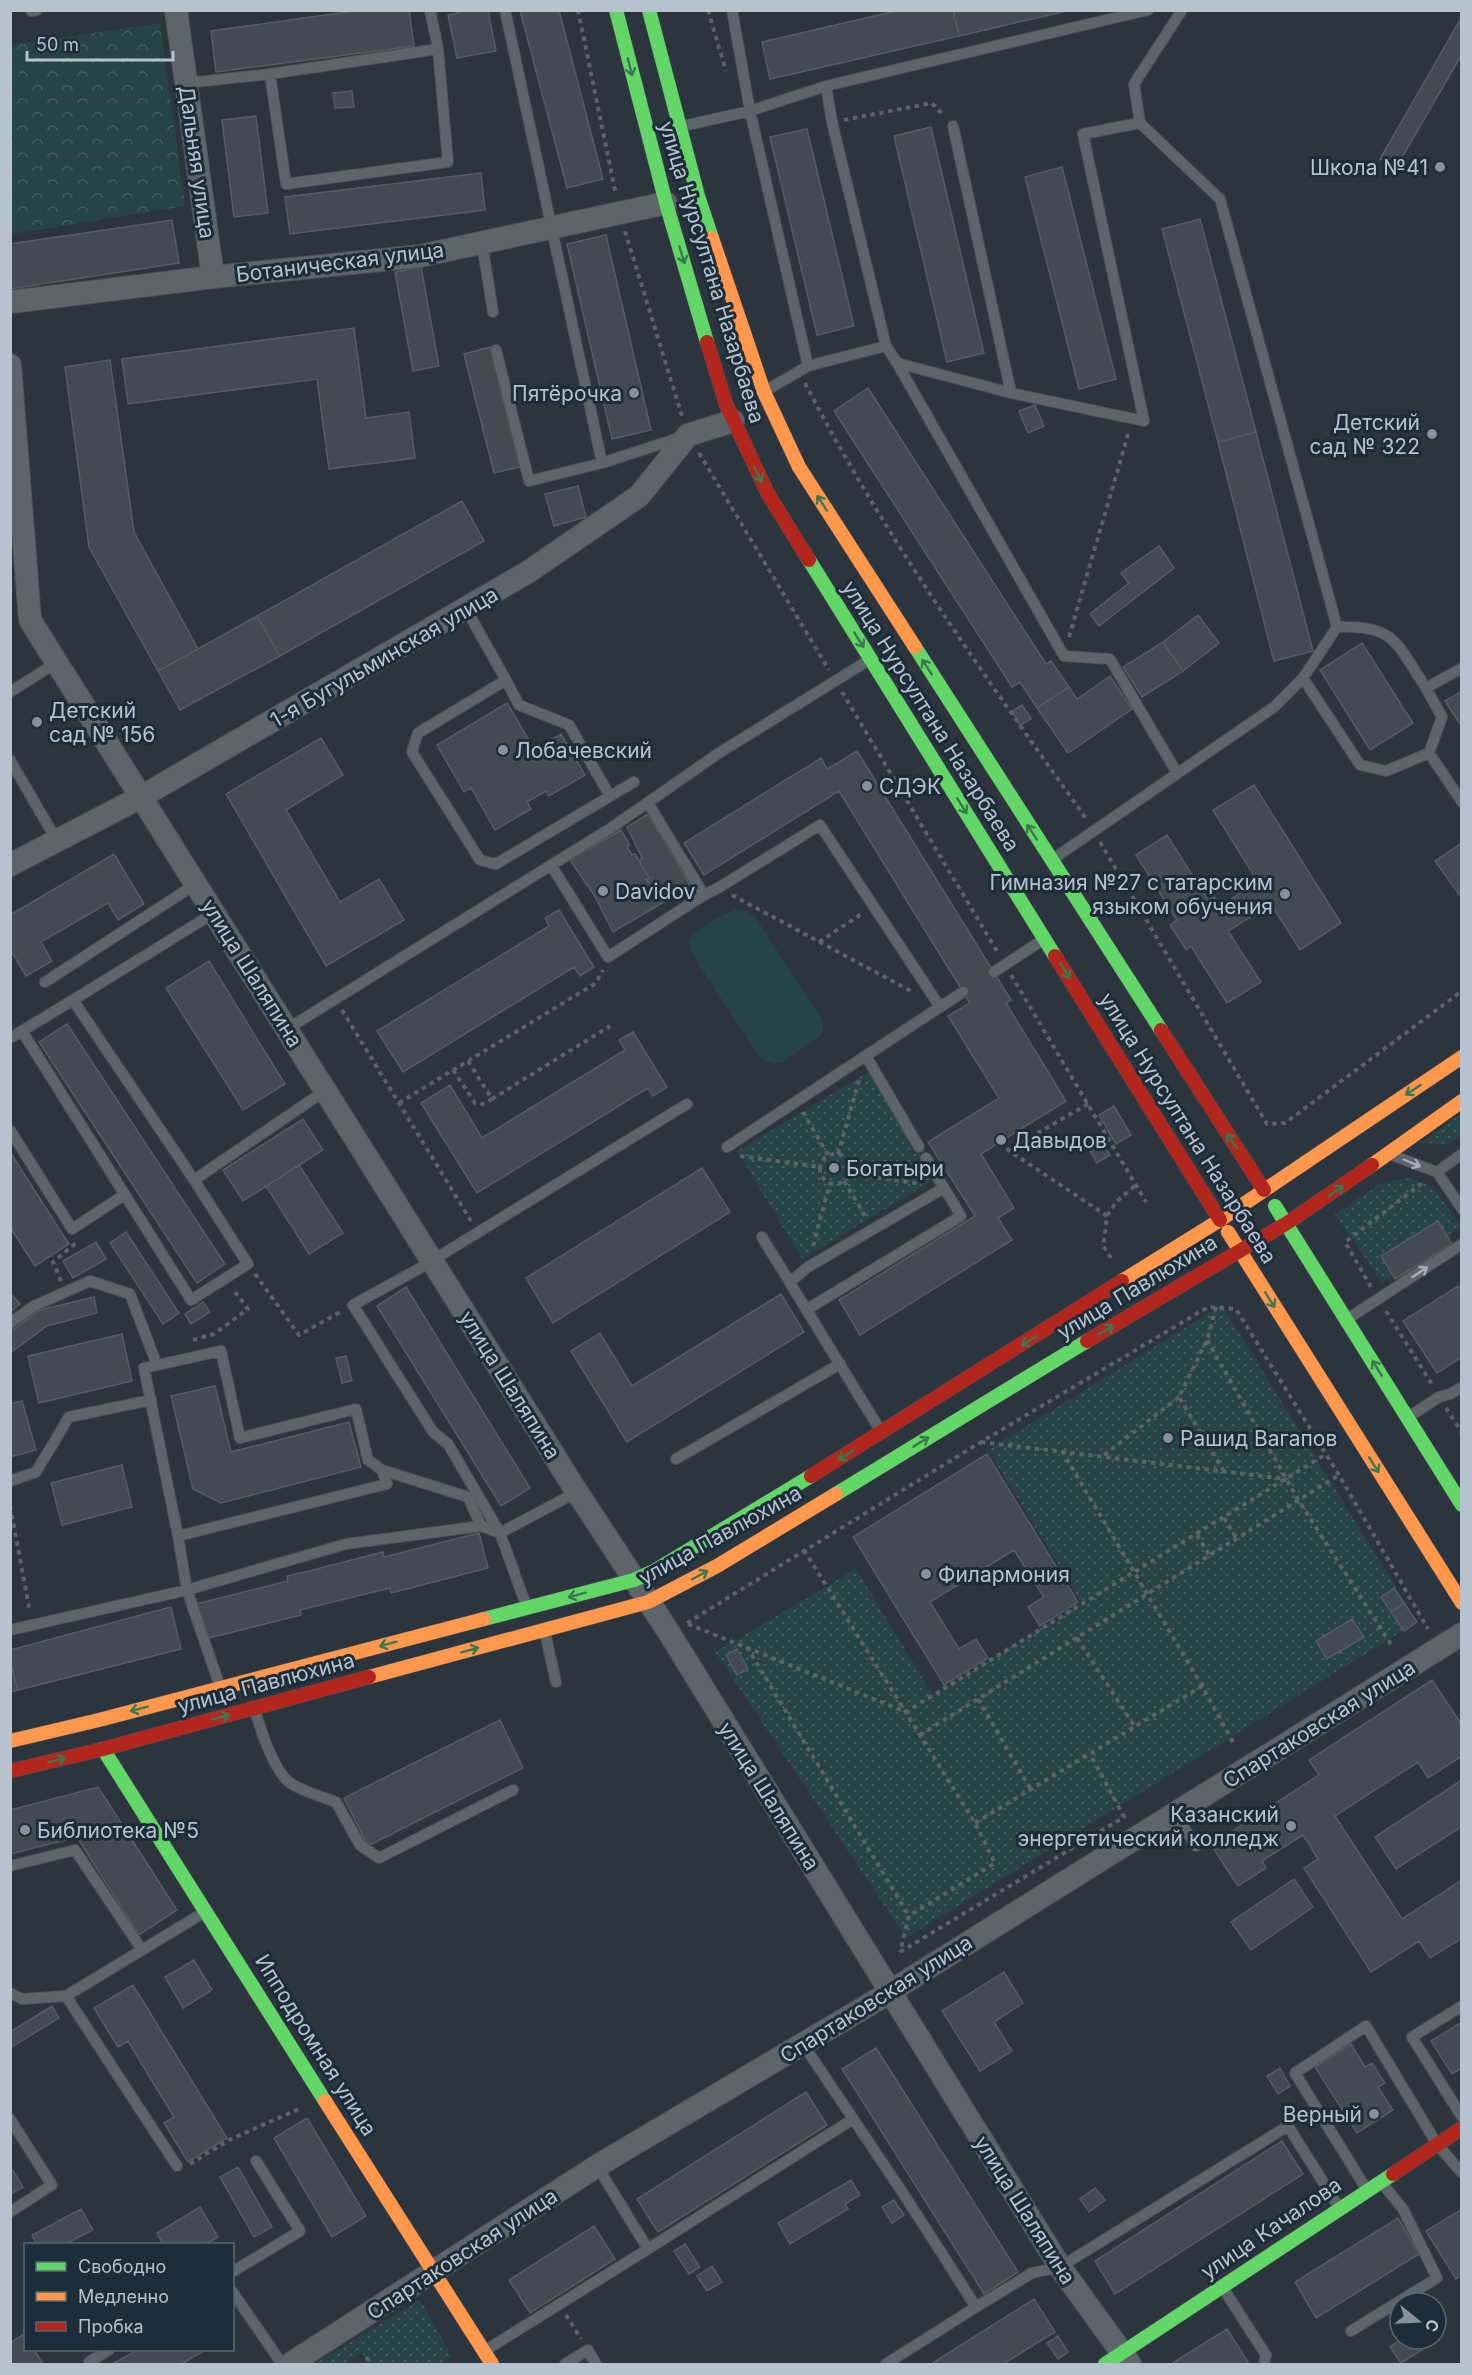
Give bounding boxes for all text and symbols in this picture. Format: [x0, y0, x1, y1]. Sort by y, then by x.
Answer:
scale bar [27, 24, 172, 62]
text: 50 m [36, 34, 79, 55]
one-way arrow [625, 57, 637, 76]
street label: Дальняя улица [174, 84, 220, 240]
street label: улица Нурсултана Назарбаева [654, 118, 770, 426]
place label: Школа №41 [1310, 155, 1428, 180]
marker: Школа №41 [1433, 160, 1447, 174]
street label: Ботаническая улица [235, 237, 445, 287]
one-way arrow [677, 245, 688, 264]
place label: Пятёрочка [512, 381, 622, 406]
marker: Пятёрочка [627, 386, 641, 400]
place label: Детский сад № 322 [1309, 410, 1420, 459]
marker: Детский сад № 322 [1425, 427, 1439, 441]
one-way arrow [753, 464, 764, 482]
one-way arrow [816, 495, 828, 512]
street label: улица Нурсултана Назарбаева [837, 576, 1025, 856]
street label: 1-я Бугульминская улица [266, 582, 502, 732]
one-way arrow [854, 631, 866, 648]
one-way arrow [921, 659, 933, 676]
place label: Детский сад № 156 [49, 698, 155, 747]
marker: Детский сад № 156 [30, 715, 44, 729]
place label: Лобачевский [515, 738, 652, 763]
marker: Лобачевский [496, 743, 510, 757]
place label: СДЭК [879, 774, 941, 799]
marker: СДЭК [860, 779, 874, 793]
one-way arrow [957, 797, 969, 814]
one-way arrow [1025, 823, 1038, 840]
place label: Гимназия №27 с татарским языком обучения [989, 870, 1273, 919]
place label: Davidov [615, 879, 696, 904]
marker: Davidov [596, 884, 610, 898]
marker: Гимназия №27 с татарским языком обучения [1278, 887, 1292, 901]
street label: улица Шаляпина [196, 894, 308, 1052]
one-way arrow [1060, 962, 1072, 979]
street label: улица Нурсултана Назарбаева [1094, 988, 1282, 1268]
one-way arrow [1405, 1084, 1422, 1096]
place label: Давыдов [1013, 1128, 1107, 1153]
marker: Давыдов [994, 1133, 1008, 1147]
one-way arrow [1226, 1133, 1238, 1150]
place label: Богатыри [846, 1156, 944, 1181]
one-way arrow [1403, 1158, 1421, 1169]
marker: Богатыри [827, 1161, 841, 1175]
one-way arrow [1327, 1185, 1343, 1197]
street label: улица Павлюхина [1052, 1229, 1222, 1345]
one-way arrow [1411, 1265, 1428, 1277]
one-way arrow [1265, 1291, 1277, 1308]
street label: улица Шаляпина [454, 1306, 566, 1464]
one-way arrow [1097, 1323, 1114, 1336]
one-way arrow [1020, 1334, 1037, 1347]
one-way arrow [1371, 1360, 1383, 1377]
place label: Рашид Вагапов [1180, 1426, 1337, 1451]
marker: Рашид Вагапов [1161, 1431, 1175, 1445]
one-way arrow [912, 1435, 929, 1447]
one-way arrow [838, 1450, 855, 1462]
one-way arrow [1369, 1456, 1381, 1473]
street label: улица Павлюхина [634, 1480, 806, 1590]
place label: Филармония [938, 1562, 1070, 1587]
marker: Филармония [919, 1567, 933, 1581]
one-way arrow [691, 1569, 708, 1581]
one-way arrow [568, 1589, 587, 1601]
one-way arrow [379, 1638, 398, 1650]
one-way arrow [460, 1643, 479, 1655]
street label: улица Павлюхина [175, 1647, 357, 1719]
street label: Спартаковская улица [1218, 1655, 1420, 1793]
one-way arrow [130, 1704, 149, 1715]
one-way arrow [211, 1710, 230, 1722]
street label: улица Шаляпина [713, 1717, 825, 1875]
one-way arrow [47, 1753, 66, 1765]
place label: Казанский энергетический колледж [1017, 1802, 1279, 1851]
place label: Библиотека №5 [37, 1818, 199, 1843]
marker: Казанский энергетический колледж [1284, 1819, 1298, 1833]
marker: Библиотека №5 [18, 1823, 32, 1837]
street label: Спартаковская улица [775, 1930, 977, 2068]
street label: Ипподромная улица [250, 1950, 382, 2140]
place label: Верный [1283, 2102, 1362, 2127]
marker: Верный [1367, 2107, 1381, 2121]
street label: улица Шаляпина [969, 2131, 1081, 2289]
street label: улица Качалова [1196, 2172, 1346, 2284]
street label: Спартаковская улица [362, 2183, 562, 2325]
legend [24, 2243, 234, 2351]
text: Свободно [78, 2256, 166, 2277]
text: Медленно [78, 2286, 169, 2307]
north arrow [1388, 2291, 1448, 2351]
text: Пробка [78, 2316, 144, 2337]
text: С [1421, 2317, 1444, 2335]

